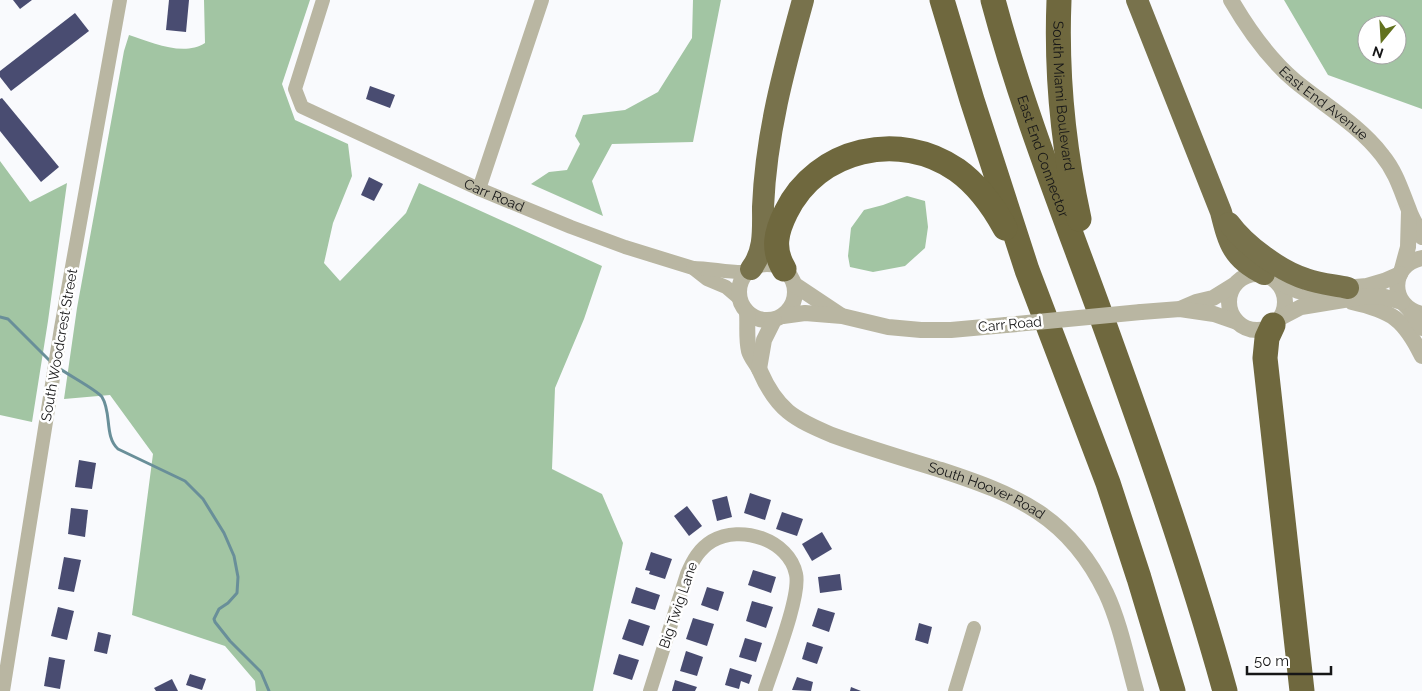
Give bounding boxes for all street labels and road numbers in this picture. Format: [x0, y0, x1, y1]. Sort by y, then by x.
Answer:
street label: South Miami Boulevard [1050, 21, 1078, 172]
street label: East End Avenue [1276, 63, 1372, 143]
street label: East End Connector [1014, 93, 1072, 219]
street label: Carr Road [461, 175, 527, 215]
street label: South Woodcrest Street [38, 267, 80, 423]
street label: Carr Road [977, 313, 1043, 335]
street label: South Hoover Road [926, 459, 1048, 522]
street label: Big Twig Lane [656, 560, 700, 650]

